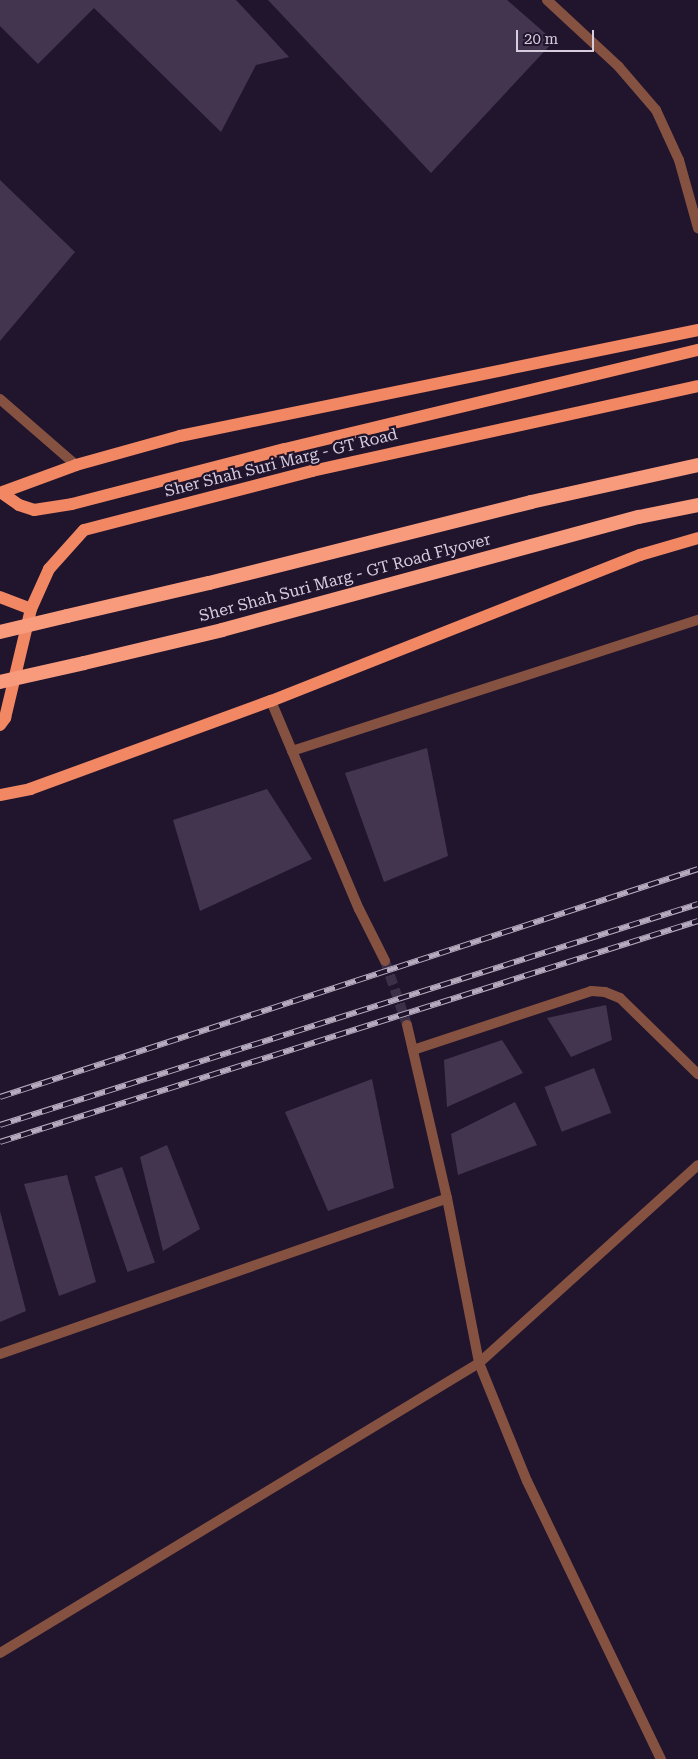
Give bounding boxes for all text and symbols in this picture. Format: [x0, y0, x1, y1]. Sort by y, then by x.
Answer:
scale bar [518, 20, 596, 52]
text: 20 m [524, 30, 558, 48]
street label: Sher Shah Suri Marg - GT Road [162, 425, 400, 501]
street label: Sher Shah Suri Marg - GT Road Flyover [197, 530, 493, 626]

